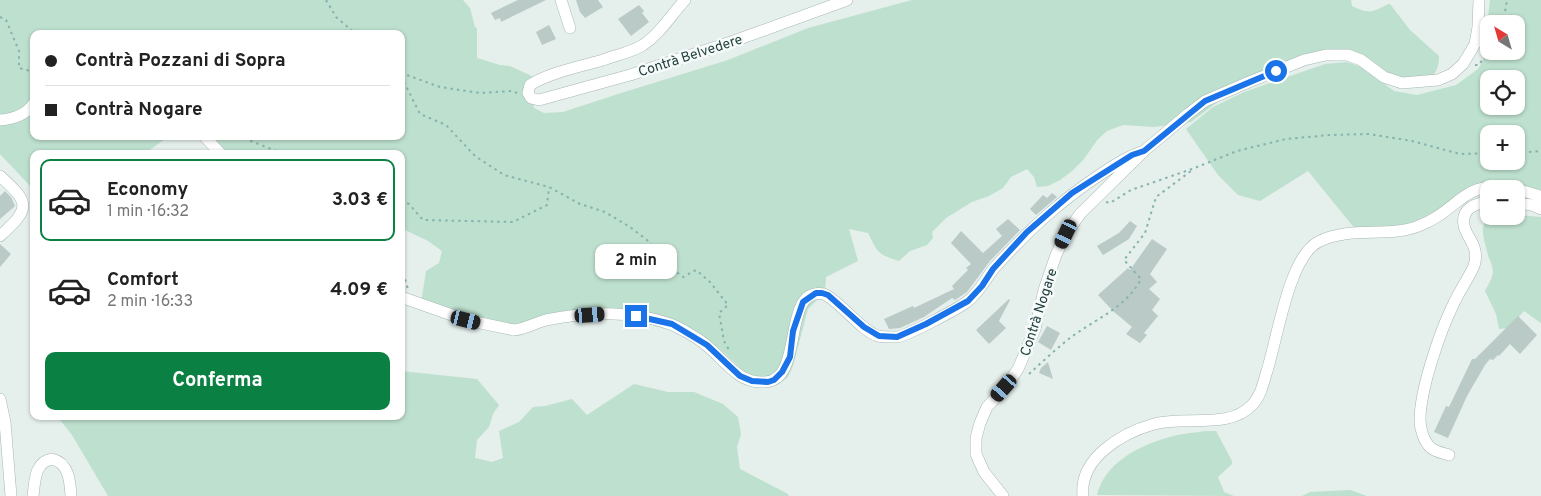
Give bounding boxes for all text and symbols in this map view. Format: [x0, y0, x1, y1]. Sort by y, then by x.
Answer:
north arrow [1480, 15, 1525, 60]
map controls [1480, 15, 1525, 225]
street label: Contrà Belvedere [636, 32, 745, 81]
text: Contrà Pozzani di Sopra [75, 49, 286, 73]
route start [1265, 60, 1287, 82]
button: locate [1480, 70, 1525, 115]
text: Contrà Nogare [75, 98, 203, 122]
button: + [1480, 125, 1525, 170]
icon: car [47, 178, 92, 223]
text: Economy [107, 178, 188, 202]
button: − [1480, 180, 1525, 225]
text: 3.03 € [332, 188, 388, 212]
text: 1 min · 16:32 [107, 202, 189, 222]
car [1052, 217, 1079, 251]
callout: 2 min [595, 244, 677, 278]
text: 2 min [615, 251, 657, 271]
street label: Contrà Nogare [1017, 266, 1062, 358]
icon: car [47, 268, 92, 313]
text: Comfort [107, 268, 179, 292]
text: 4.09 € [330, 278, 388, 302]
text: 2 min · 16:33 [107, 292, 193, 312]
route end [625, 305, 647, 327]
car [574, 306, 605, 324]
car [449, 309, 482, 331]
button: Conferma [45, 352, 390, 410]
car [988, 372, 1019, 404]

